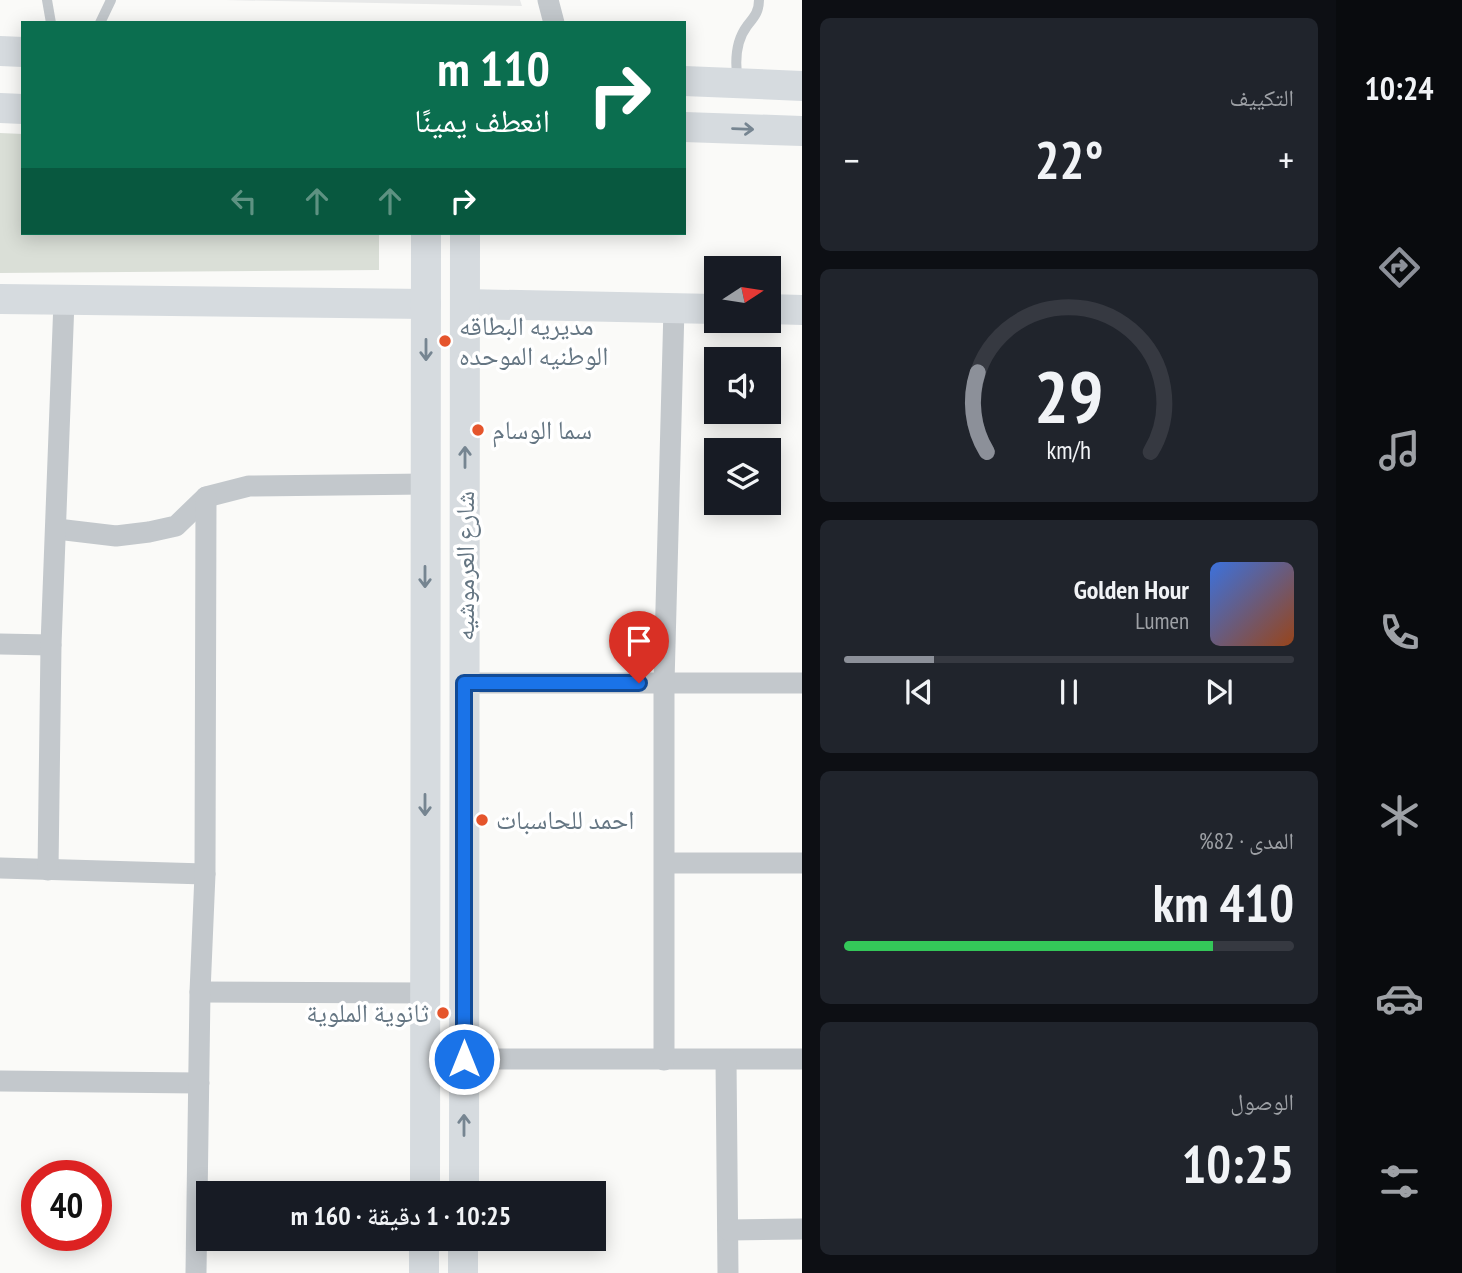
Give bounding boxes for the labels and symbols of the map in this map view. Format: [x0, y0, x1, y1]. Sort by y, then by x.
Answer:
one-way arrow [731, 122, 754, 136]
north arrow [704, 256, 780, 332]
place label: مديريه البطاقه الوطنيه الموحده [459, 309, 608, 372]
marker: مديريه البطاقه الوطنيه الموحده [437, 333, 453, 349]
one-way arrow [419, 338, 433, 361]
place label: سما الوسام [492, 413, 592, 448]
marker: سما الوسام [470, 422, 486, 438]
one-way arrow [458, 446, 472, 469]
street label: شارع العرموشيه [448, 491, 481, 641]
one-way arrow [418, 566, 432, 589]
pin [609, 611, 669, 683]
one-way arrow [418, 793, 432, 816]
place label: احمد للحاسبات [496, 803, 634, 836]
marker: احمد للحاسبات [474, 812, 490, 828]
place label: ثانوية الملوية [306, 996, 429, 1029]
marker: ثانوية الملوية [435, 1005, 451, 1021]
position arrow [427, 1022, 501, 1096]
one-way arrow [457, 1114, 471, 1137]
speed limit sign: 40 [21, 1160, 112, 1251]

